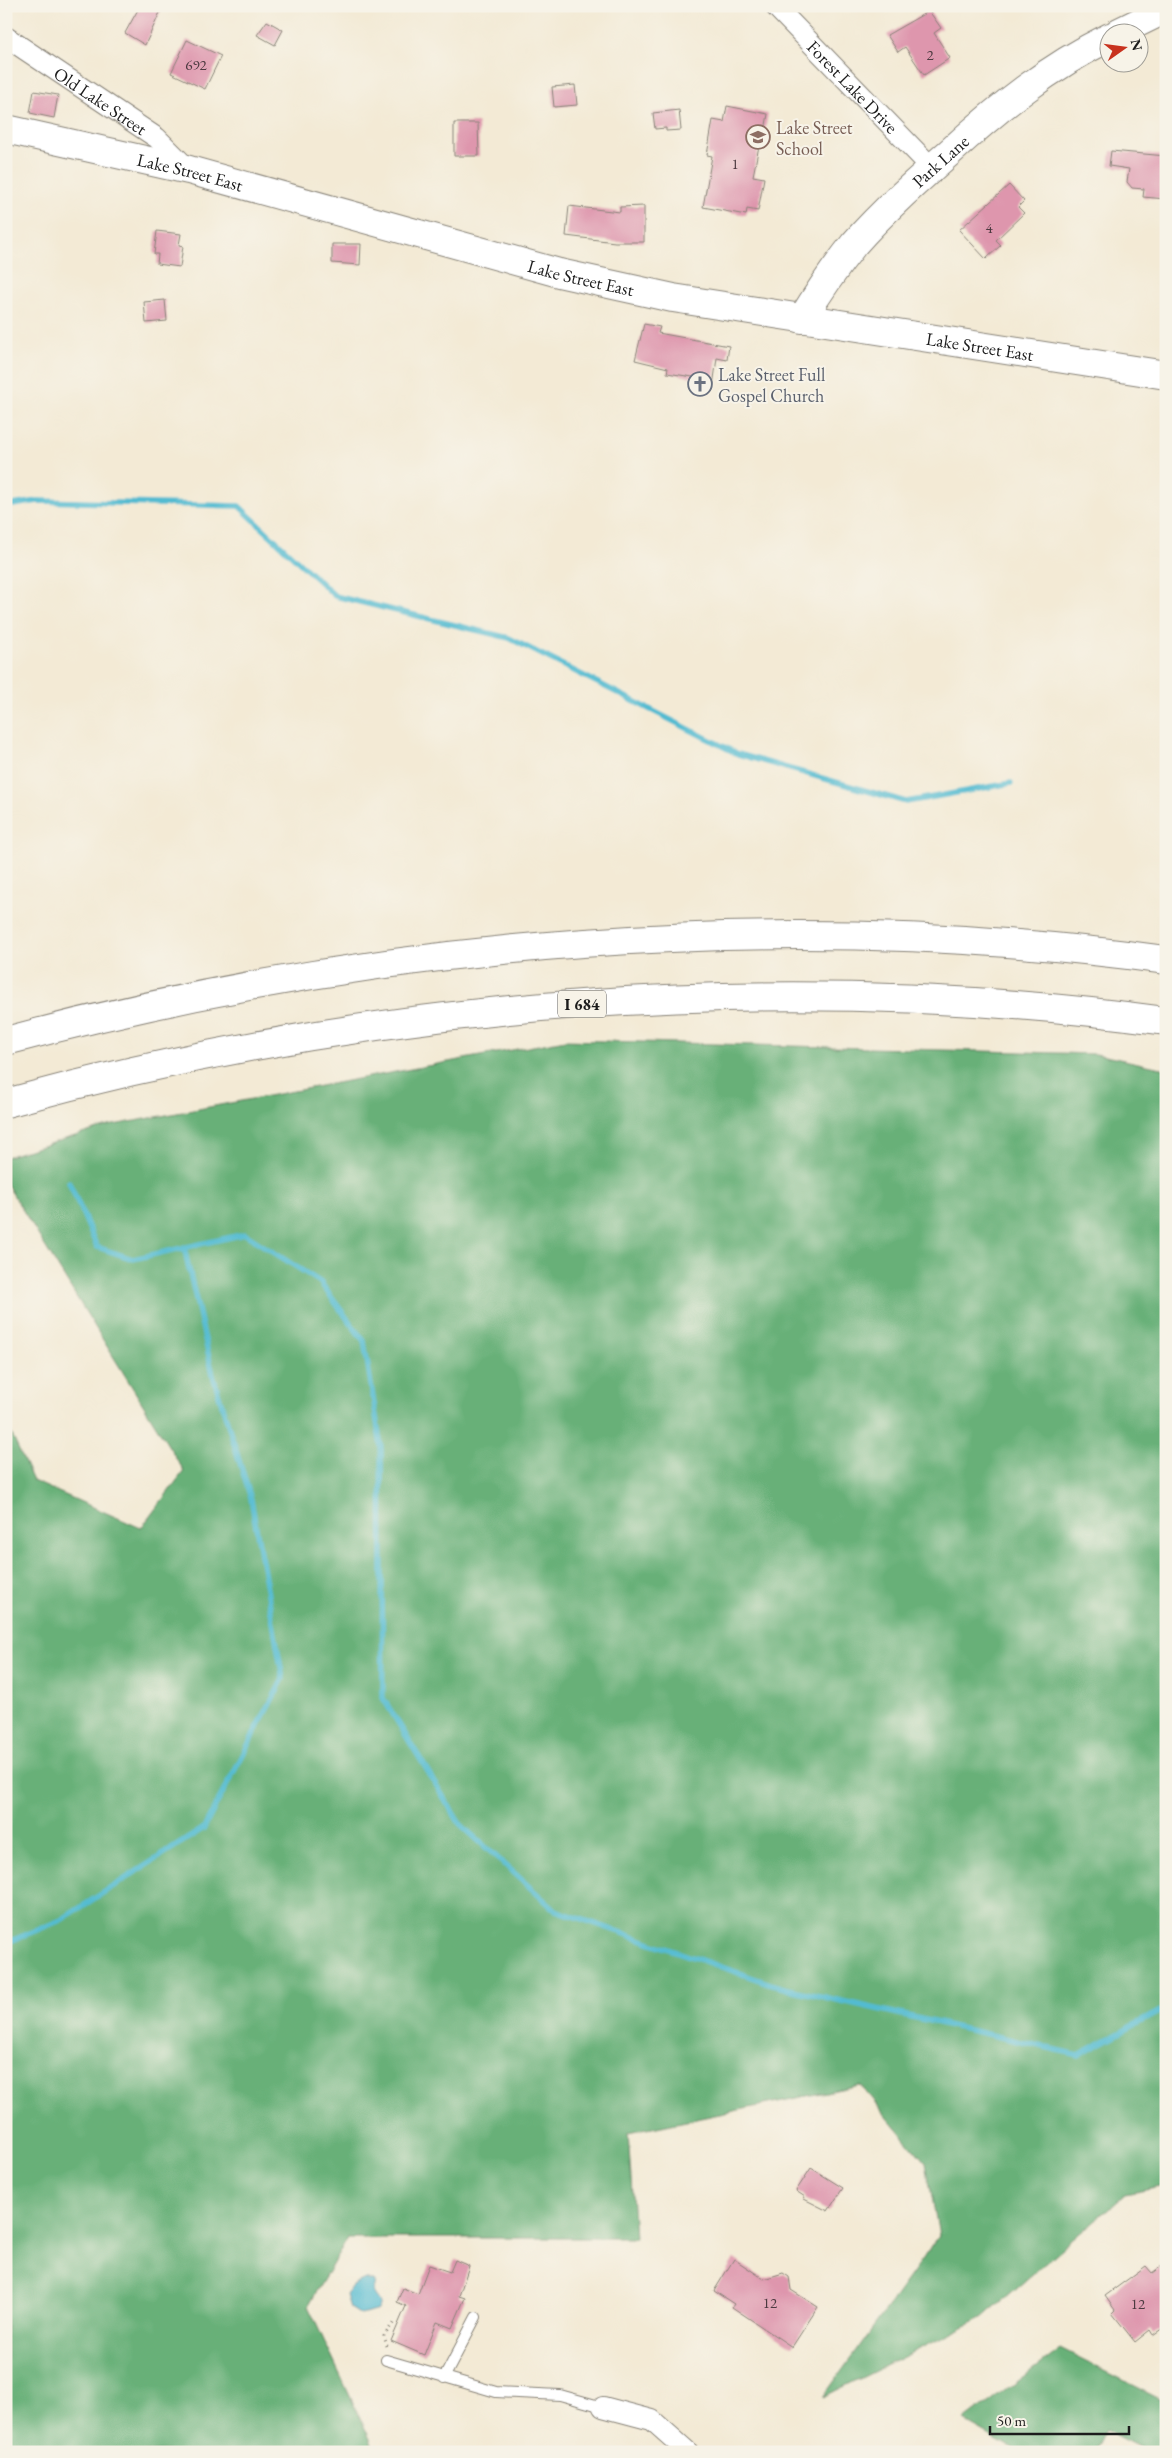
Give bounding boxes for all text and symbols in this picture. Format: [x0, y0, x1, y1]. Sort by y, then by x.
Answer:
north arrow [1100, 22, 1150, 72]
street label: Forest Lake Drive [803, 35, 903, 138]
text: N [1127, 37, 1147, 53]
house number: 2 [926, 45, 934, 64]
house number: 692 [185, 55, 208, 74]
street label: Old Lake Street [50, 61, 152, 140]
place label: Lake Street School [776, 116, 853, 160]
school or university icon: Lake Street School [745, 124, 771, 150]
street label: Park Lane [907, 129, 973, 192]
street label: Lake Street East [135, 147, 246, 196]
house number: 1 [731, 154, 739, 173]
house number: 4 [985, 218, 993, 237]
street label: Lake Street East [525, 253, 637, 301]
street label: Lake Street East [925, 326, 1036, 366]
place label: Lake Street Full Gospel Church [718, 363, 825, 407]
church icon: Lake Street Full Gospel Church [687, 371, 713, 397]
road number: I 684 [558, 991, 606, 1018]
house number: 12 [763, 2293, 778, 2312]
house number: 12 [1131, 2294, 1146, 2313]
scale bar [990, 2403, 1128, 2435]
text: 50 m [997, 2411, 1026, 2430]

